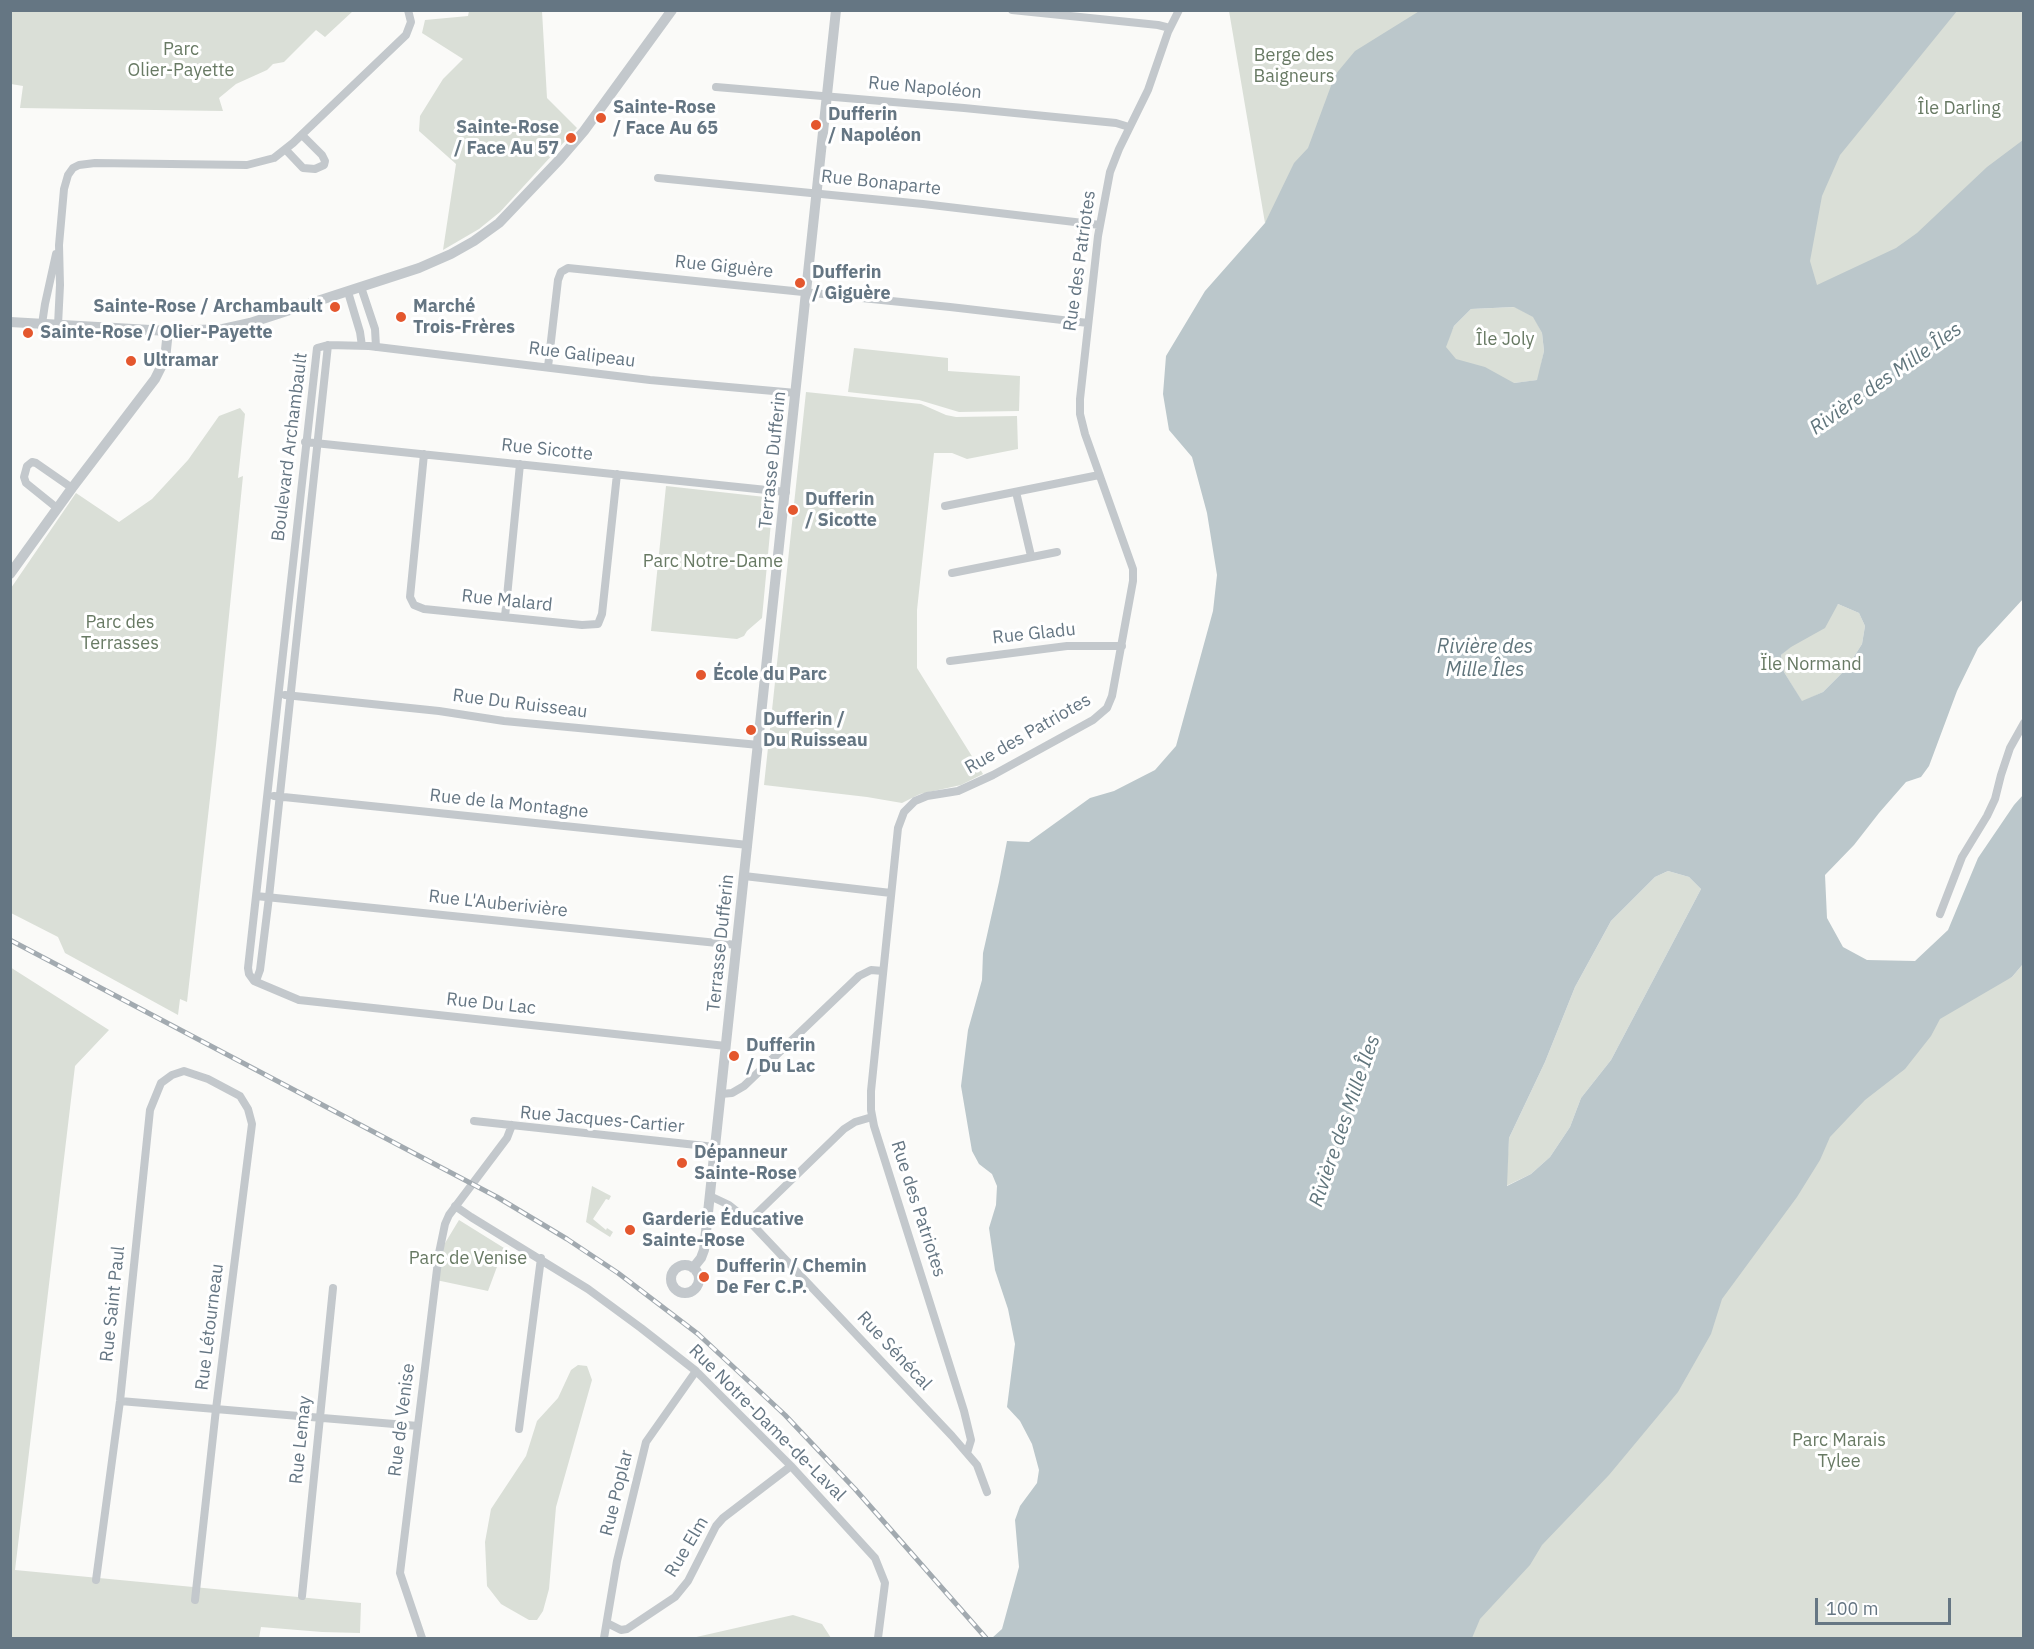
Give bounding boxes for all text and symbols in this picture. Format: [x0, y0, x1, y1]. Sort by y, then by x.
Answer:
park label: Parc Olier-Payette [128, 39, 234, 82]
park label: Berge des Baigneurs [1253, 45, 1335, 88]
street label: Rue Napoléon [867, 72, 983, 104]
place label: Sainte-Rose / Face Au 65 [613, 97, 718, 140]
park label: Île Darling [1917, 98, 2001, 120]
place label: Dufferin / Napoléon [828, 104, 921, 146]
marker: Sainte-Rose / Face Au 65 [594, 111, 608, 125]
place label: Sainte-Rose / Face Au 57 [454, 117, 559, 160]
marker: Dufferin / Napoléon [809, 118, 823, 132]
marker: Sainte-Rose / Face Au 57 [564, 131, 578, 145]
street label: Rue Bonaparte [820, 166, 942, 200]
street label: Rue des Patriotes [1059, 189, 1101, 333]
street label: Rue Giguère [674, 251, 774, 283]
place label: Dufferin / Giguère [812, 262, 891, 304]
marker: Dufferin / Giguère [793, 276, 807, 290]
place label: Sainte-Rose / Archambault [93, 296, 323, 318]
place label: Marché Trois-Frères [413, 296, 515, 338]
marker: Sainte-Rose / Archambault [328, 300, 342, 314]
marker: Marché Trois-Frères [394, 310, 408, 324]
water label: Rivière des Mille Îles [1805, 318, 1967, 440]
place label: Sainte-Rose / Olier-Payette [40, 322, 273, 344]
marker: Sainte-Rose / Olier-Payette [21, 326, 35, 340]
park label: Île Joly [1475, 329, 1535, 351]
street label: Rue Galipeau [527, 338, 637, 372]
place label: Ultramar [143, 350, 219, 372]
street label: Boulevard Archambault [268, 351, 312, 543]
marker: Ultramar [124, 354, 138, 368]
street label: Terrasse Dufferin [755, 390, 791, 530]
street label: Rue Sicotte [500, 434, 594, 466]
place label: Dufferin / Sicotte [805, 489, 877, 532]
marker: Dufferin / Sicotte [786, 503, 800, 517]
park label: Parc Notre-Dame [643, 551, 783, 573]
street label: Rue Malard [460, 585, 554, 617]
park label: Parc des Terrasses [81, 612, 159, 654]
street label: Rue Gladu [991, 619, 1077, 649]
water label: Rivière des Mille Îles [1437, 635, 1533, 682]
park label: Ïle Normand [1760, 654, 1862, 676]
place label: École du Parc [713, 664, 827, 686]
marker: École du Parc [694, 668, 708, 682]
street label: Rue Du Ruisseau [451, 685, 589, 723]
street label: Rue des Patriotes [961, 689, 1095, 779]
place label: Dufferin / Du Ruisseau [763, 709, 868, 752]
marker: Dufferin / Du Ruisseau [744, 723, 758, 737]
street label: Rue de la Montagne [428, 785, 590, 823]
street label: Terrasse Dufferin [703, 873, 739, 1013]
street label: Rue L'Auberivière [427, 886, 569, 922]
street label: Rue Du Lac [445, 989, 537, 1019]
water label: Rivière des Mille Îles [1304, 1032, 1386, 1210]
place label: Dufferin / Du Lac [746, 1035, 816, 1078]
marker: Dufferin / Du Lac [727, 1049, 741, 1063]
street label: Rue Jacques-Cartier [519, 1102, 685, 1138]
street label: Rue des Patriotes [886, 1138, 950, 1280]
place label: Dépanneur Sainte-Rose [694, 1142, 797, 1184]
marker: Dépanneur Sainte-Rose [675, 1156, 689, 1170]
place label: Garderie Éducative Sainte-Rose [642, 1209, 804, 1252]
marker: Garderie Éducative Sainte-Rose [623, 1223, 637, 1237]
street label: Rue Saint Paul [96, 1245, 130, 1363]
park label: Parc de Venise [409, 1248, 527, 1270]
place label: Dufferin / Chemin De Fer C.P. [716, 1256, 867, 1298]
street label: Rue Létourneau [191, 1262, 229, 1392]
marker: Dufferin / Chemin De Fer C.P. [697, 1270, 711, 1284]
street label: Rue Sénécal [852, 1307, 936, 1395]
street label: Rue Notre-Dame-de-Laval [684, 1340, 850, 1506]
street label: Rue de Venise [384, 1362, 420, 1478]
street label: Rue Lemay [286, 1395, 316, 1485]
park label: Parc Marais Tylee [1792, 1430, 1886, 1472]
street label: Rue Poplar [596, 1448, 638, 1538]
street label: Rue Elm [660, 1513, 714, 1581]
scale bar [1818, 1586, 1954, 1624]
text: 100 m [1826, 1597, 1878, 1620]

